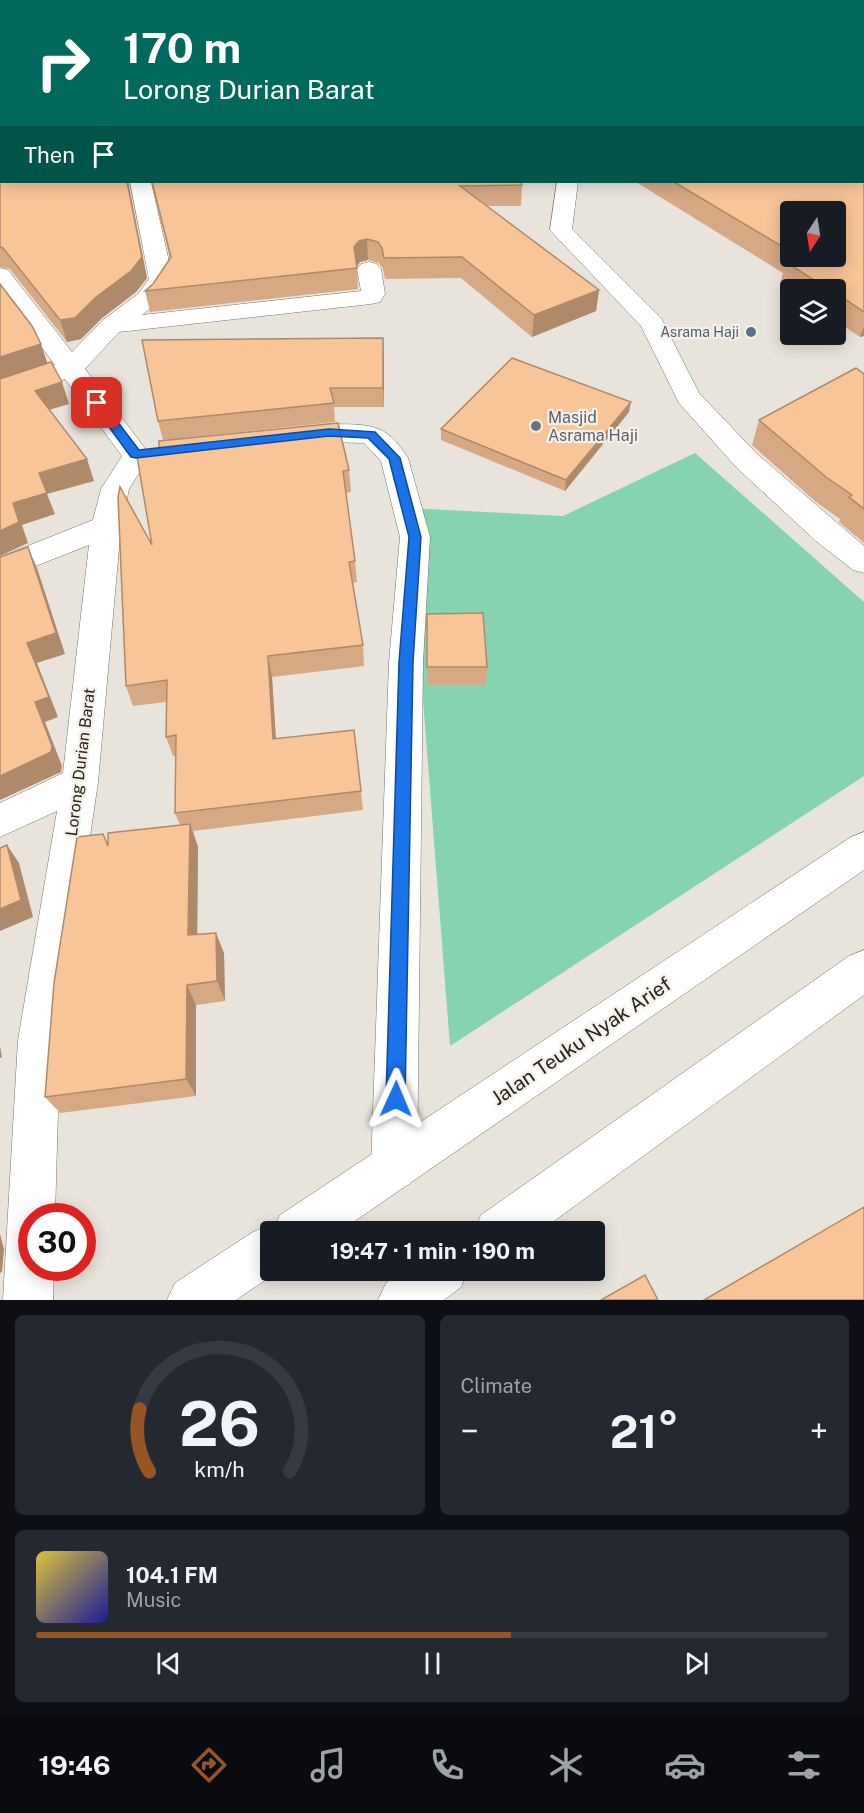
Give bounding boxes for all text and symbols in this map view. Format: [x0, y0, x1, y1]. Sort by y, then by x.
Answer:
text: 170 m [123, 23, 241, 72]
icon: right [24, 24, 102, 102]
text: Lorong Durian Barat [123, 73, 375, 105]
icon: arrive [87, 138, 120, 171]
text: Then [24, 142, 75, 168]
north arrow [780, 201, 846, 267]
map controls [780, 201, 846, 345]
button: layers [780, 279, 846, 345]
place label: Asrama Haji [660, 324, 739, 340]
marker: Asrama Haji [744, 325, 758, 339]
pin [71, 377, 122, 428]
icon: arrive [80, 386, 113, 419]
place label: Masjid Asrama Haji [548, 408, 638, 445]
marker: Masjid Asrama Haji [529, 419, 543, 433]
street label: Lorong Durian Barat [62, 687, 99, 837]
street label: Jalan Teuku Nyak Arief [487, 972, 676, 1110]
position arrow [364, 1067, 428, 1131]
speed limit sign: 30 [18, 1203, 96, 1281]
text: 19:47 · 1 min · 190 m [330, 1238, 535, 1264]
text: Climate [461, 1374, 532, 1398]
text: 26 [179, 1387, 260, 1460]
text: 21° [610, 1405, 679, 1458]
text: − [461, 1412, 479, 1450]
text: + [810, 1412, 828, 1450]
text: km/h [195, 1457, 245, 1482]
text: 104.1 FM [126, 1562, 218, 1588]
text: Music [126, 1588, 181, 1612]
icon: previous [152, 1647, 185, 1680]
icon: pause [416, 1647, 449, 1680]
icon: next [680, 1647, 713, 1680]
icon: directions [188, 1744, 230, 1786]
icon: music [307, 1744, 349, 1786]
icon: phone [426, 1744, 468, 1786]
icon: climate [545, 1744, 587, 1786]
icon: car [664, 1744, 706, 1786]
icon: filters [783, 1744, 825, 1786]
text: 19:46 [39, 1749, 111, 1781]

